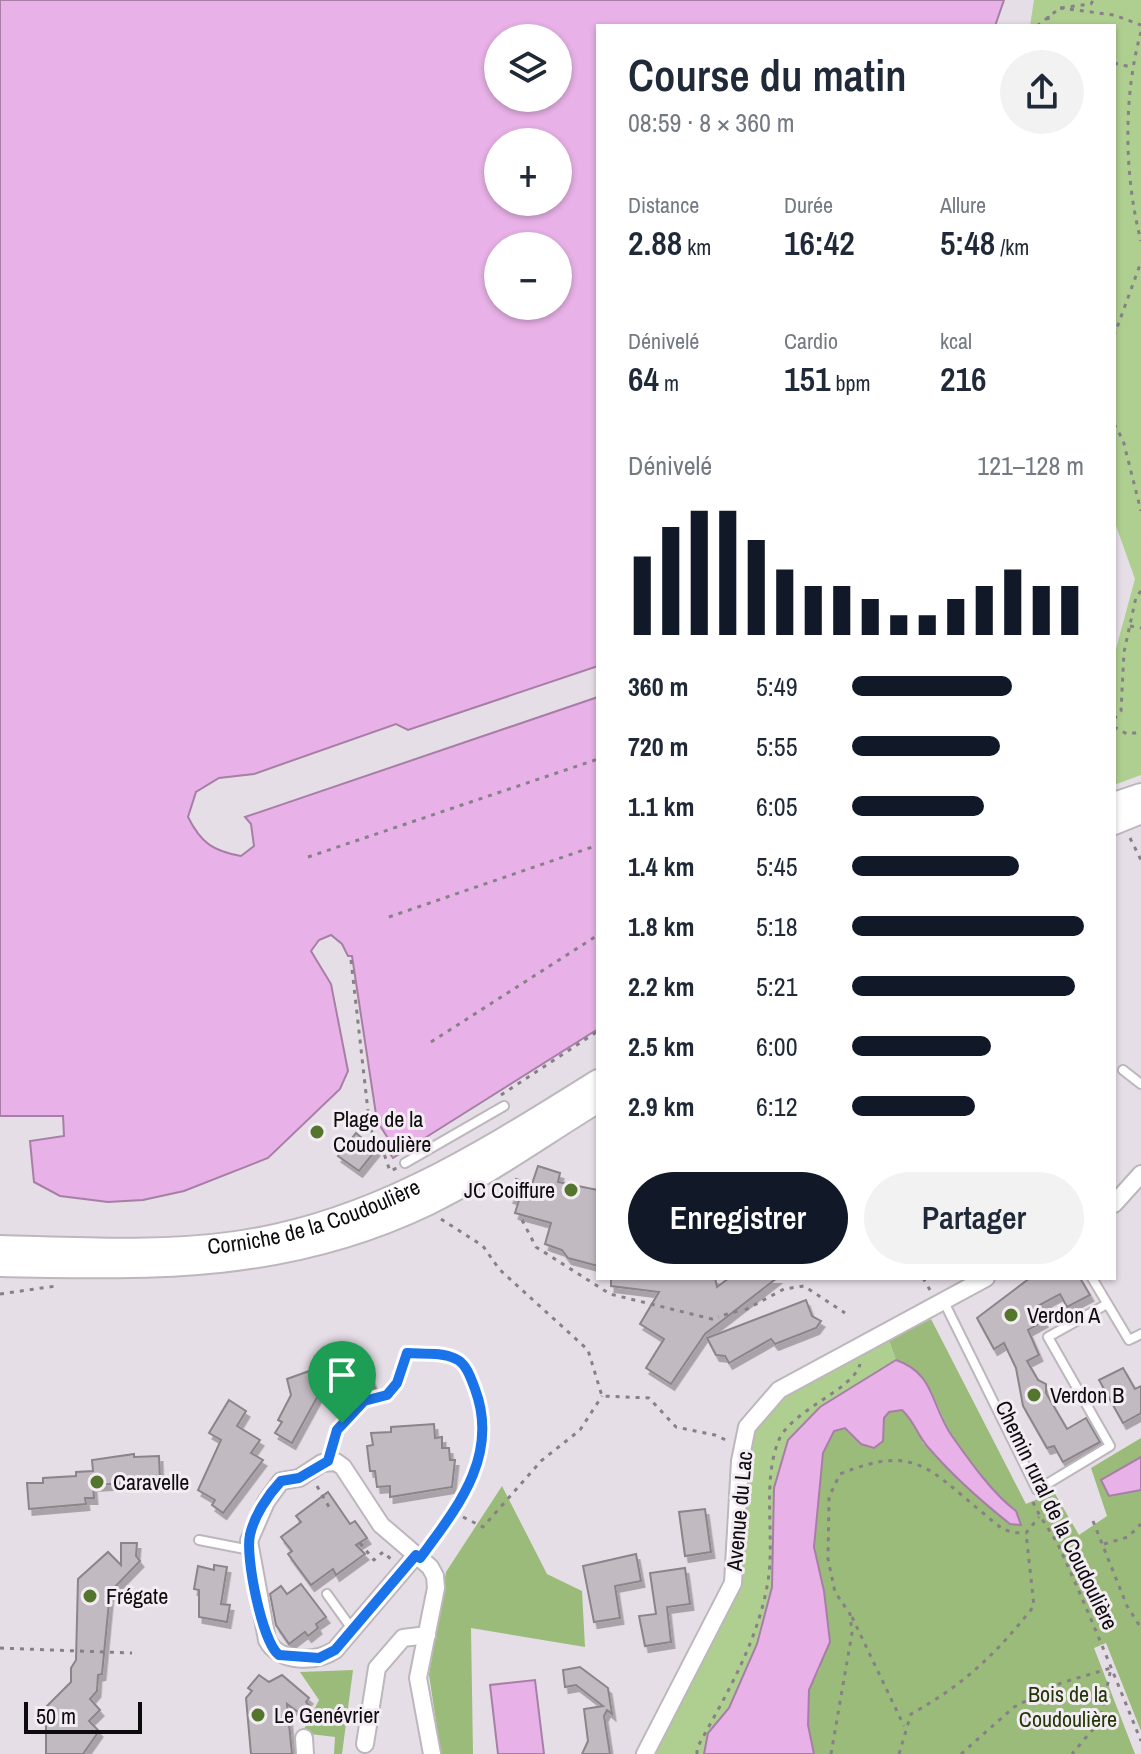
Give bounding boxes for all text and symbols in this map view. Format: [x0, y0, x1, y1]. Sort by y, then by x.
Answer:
map controls [484, 24, 572, 320]
button: layers [484, 24, 572, 112]
text: Course du matin [628, 45, 907, 105]
button: share [1000, 50, 1084, 134]
text: 08:59 · 8 × 360 m [628, 105, 795, 140]
button: + [484, 128, 572, 216]
text: Distance [628, 190, 699, 220]
text: Durée [784, 190, 833, 220]
text: Allure [940, 190, 986, 220]
text: 2.88 [628, 220, 682, 266]
text: 16:42 [784, 220, 855, 266]
text: 5:48 [940, 220, 995, 266]
button: − [484, 232, 572, 320]
text: km [682, 232, 711, 262]
text: /km [995, 232, 1029, 262]
text: Dénivelé [628, 326, 699, 356]
text: Cardio [784, 326, 838, 356]
text: kcal [940, 326, 972, 356]
text: 64 [628, 356, 659, 402]
text: 151 [784, 356, 831, 402]
text: 216 [940, 356, 987, 402]
text: m [659, 368, 679, 398]
text: bpm [831, 368, 871, 398]
text: Dénivelé [628, 448, 712, 483]
text: 121–128 m [977, 448, 1084, 483]
text: 360 m [628, 669, 688, 704]
text: 5:49 [756, 669, 798, 704]
text: 720 m [628, 729, 688, 764]
text: 5:55 [756, 729, 798, 764]
text: 1.1 km [628, 789, 694, 824]
text: 6:05 [756, 789, 798, 824]
text: 1.4 km [628, 849, 694, 884]
text: 5:45 [756, 849, 798, 884]
text: 1.8 km [628, 909, 694, 944]
text: 5:18 [756, 909, 798, 944]
text: 2.2 km [628, 969, 694, 1004]
text: 5:21 [756, 969, 798, 1004]
text: 2.5 km [628, 1029, 694, 1064]
text: 6:00 [756, 1029, 798, 1064]
text: 2.9 km [628, 1089, 694, 1124]
text: 6:12 [756, 1089, 798, 1124]
place label: Plage de la Coudoulière [333, 1104, 431, 1159]
marker: Plage de la Coudoulière [308, 1123, 326, 1141]
street label: Corniche de la Coudoulière [206, 1172, 425, 1261]
button: Enregistrer [628, 1172, 848, 1264]
button: Partager [864, 1172, 1084, 1264]
place label: JC Coiffure [464, 1175, 555, 1205]
marker: JC Coiffure [562, 1181, 580, 1199]
place label: Verdon A [1027, 1300, 1101, 1330]
marker: Verdon A [1002, 1306, 1020, 1324]
pin [308, 1341, 376, 1423]
icon: arrive [320, 1353, 364, 1397]
place label: Verdon B [1050, 1380, 1124, 1410]
marker: Verdon B [1025, 1386, 1043, 1404]
street label: Chemin rural de la Coudoulière [988, 1395, 1126, 1635]
street label: Avenue du Lac [719, 1450, 759, 1573]
place label: Caravelle [113, 1467, 189, 1497]
marker: Caravelle [88, 1473, 106, 1491]
place label: Frégate [106, 1581, 168, 1611]
marker: Frégate [81, 1587, 99, 1605]
park label: Bois de la Coudoulière [1019, 1679, 1117, 1734]
scale bar [24, 1698, 142, 1734]
place label: Le Genévrier [274, 1700, 379, 1730]
text: 50 m [36, 1701, 76, 1731]
marker: Le Genévrier [249, 1706, 267, 1724]

